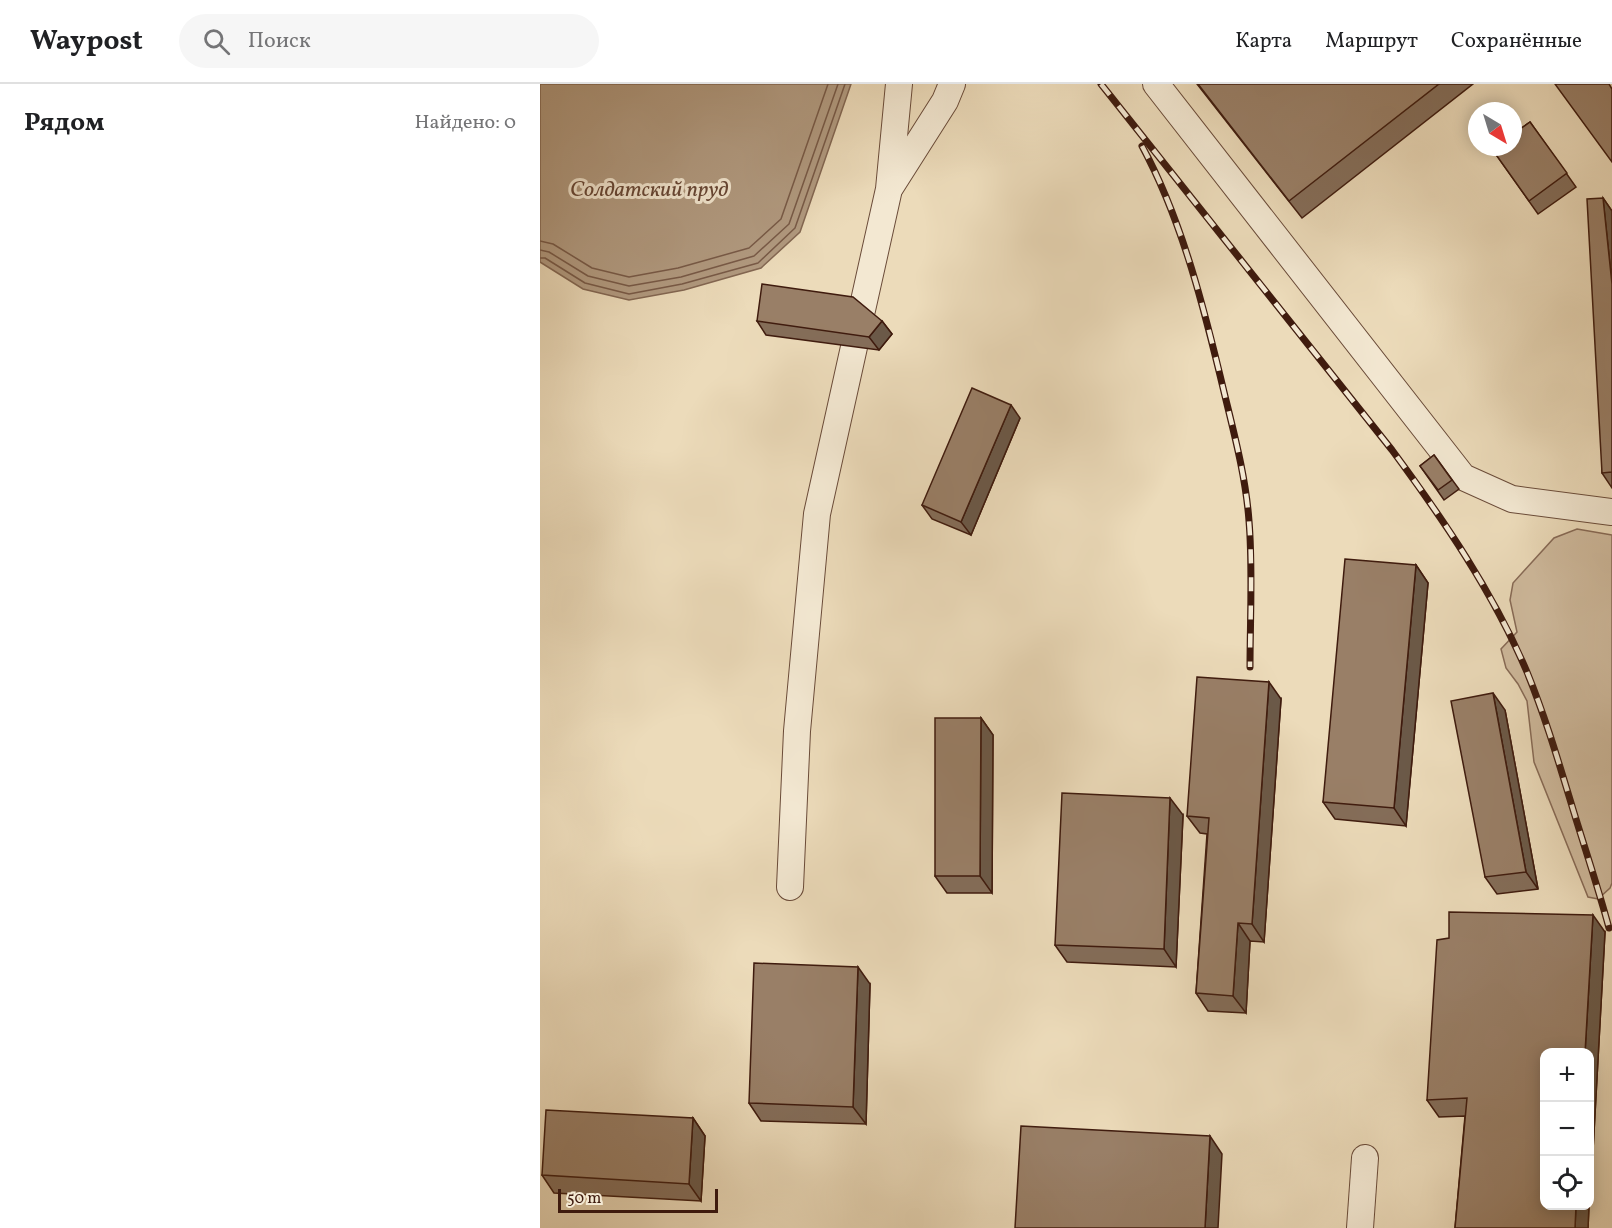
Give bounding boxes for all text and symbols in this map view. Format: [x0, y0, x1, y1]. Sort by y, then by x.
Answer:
search box [179, 14, 599, 68]
text: Waypost [30, 22, 143, 61]
icon: search [200, 25, 233, 58]
text: Поиск [248, 26, 311, 57]
text: Карта [1235, 27, 1292, 56]
text: Маршрут [1325, 27, 1418, 56]
text: Сохранённые [1451, 27, 1582, 56]
north arrow [1468, 102, 1522, 156]
text: Рядом [24, 105, 104, 141]
text: Найдено: 0 [414, 109, 516, 137]
water label: Солдатский пруд [570, 175, 728, 206]
map controls [1540, 1048, 1594, 1210]
button: + [1540, 1048, 1594, 1102]
button: − [1540, 1102, 1594, 1156]
button: locate [1540, 1156, 1594, 1210]
scale bar [558, 1186, 718, 1214]
text: 50 m [567, 1188, 601, 1210]

